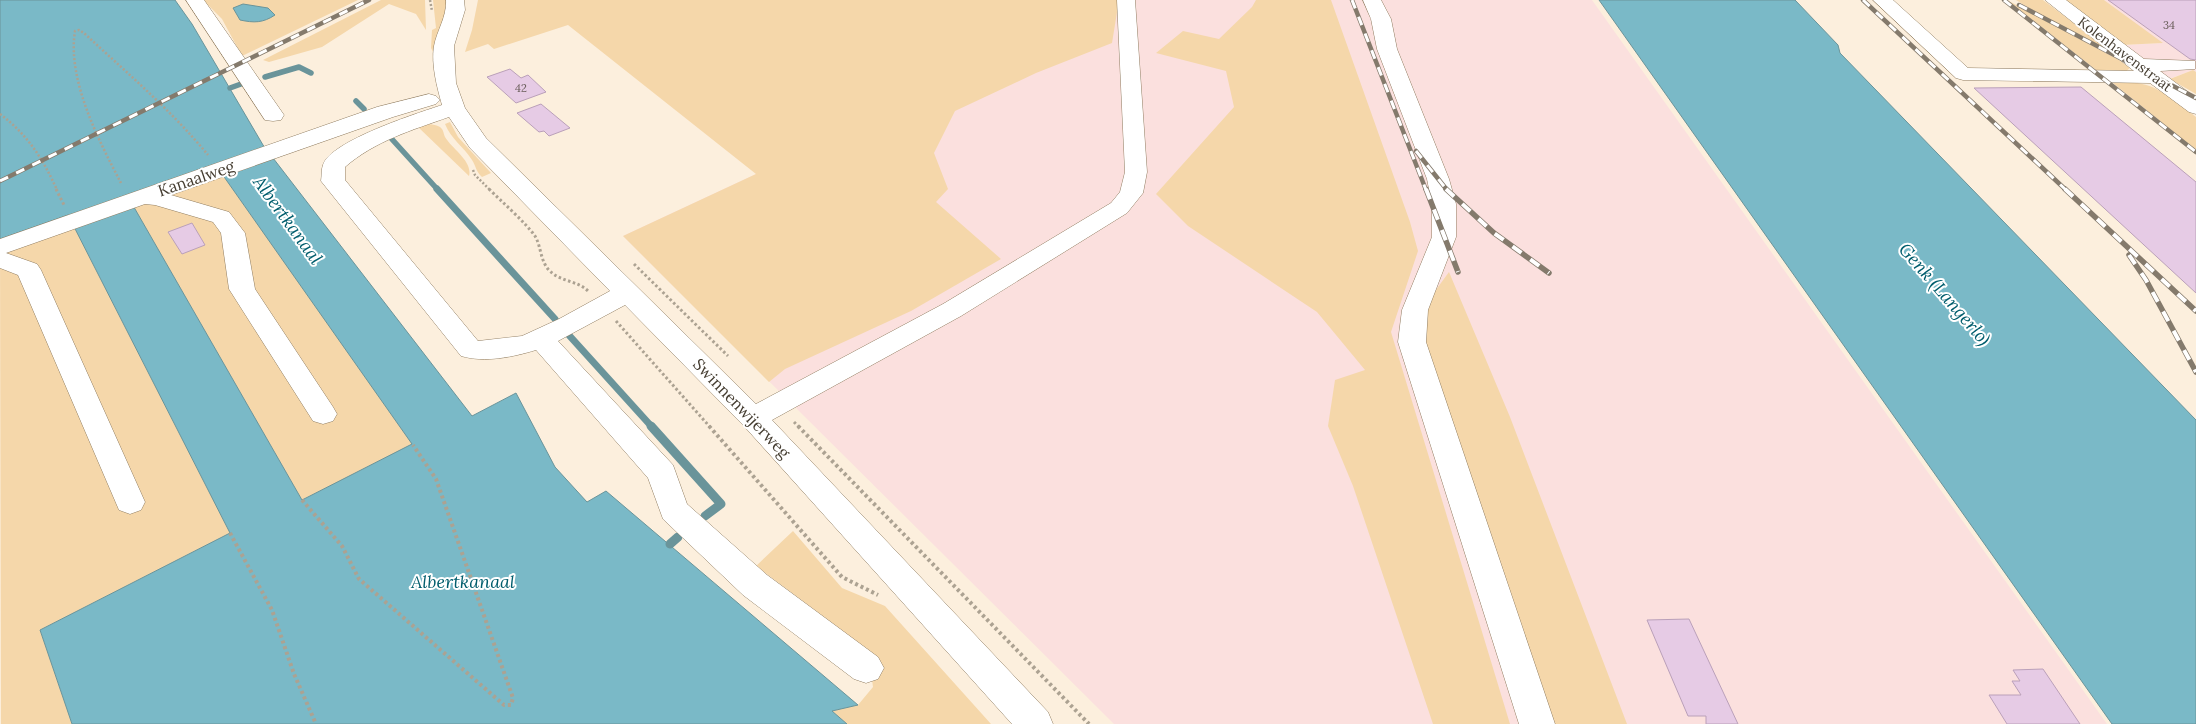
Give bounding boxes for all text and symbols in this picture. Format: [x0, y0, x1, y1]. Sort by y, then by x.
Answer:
street label: Kolenhavenstraat [2074, 13, 2176, 96]
house number: 34 [2163, 18, 2175, 32]
house number: 42 [515, 81, 527, 95]
street label: Kanaalweg [155, 155, 238, 200]
water label: Albertkanaal [248, 170, 328, 269]
water label: Genk (Langerlo) [1894, 238, 1996, 350]
street label: Swinnenwijerweg [689, 354, 796, 463]
water label: Albertkanaal [410, 570, 515, 593]

